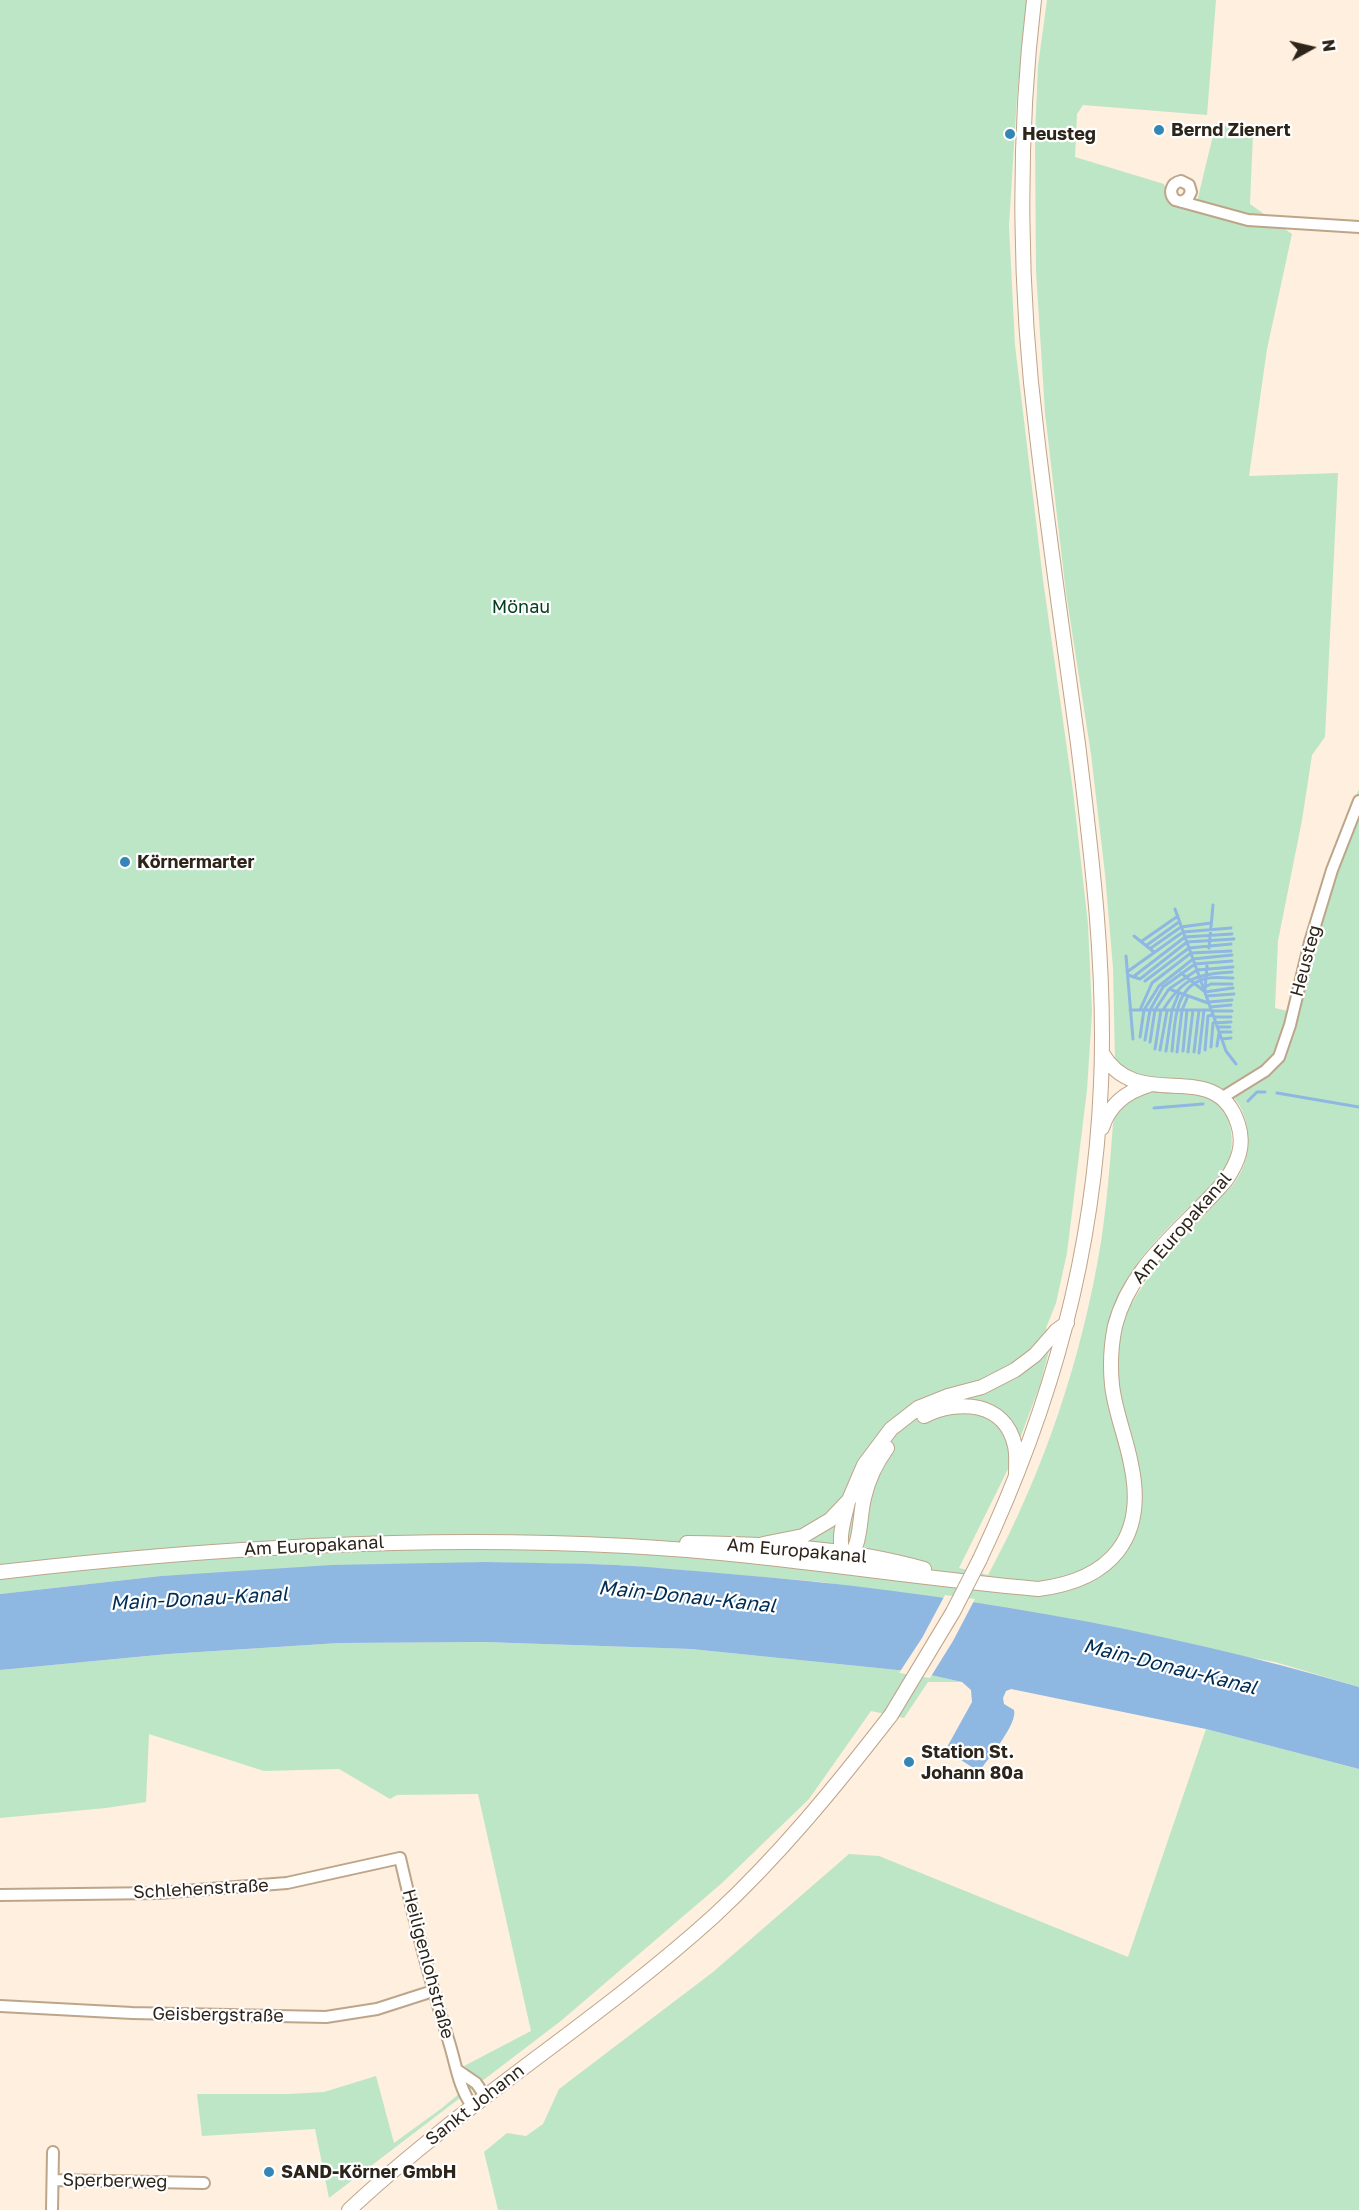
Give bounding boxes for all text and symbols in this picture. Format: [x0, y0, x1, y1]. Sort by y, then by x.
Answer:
north arrow [1281, 18, 1341, 78]
text: N [1318, 38, 1340, 53]
place label: Bernd Zienert [1171, 119, 1291, 141]
place label: Heusteg [1022, 123, 1096, 145]
marker: Bernd Zienert [1152, 123, 1166, 137]
marker: Heusteg [1003, 127, 1017, 141]
park label: Mönau [492, 596, 550, 618]
place label: Körnermarter [137, 851, 254, 873]
marker: Körnermarter [118, 855, 132, 869]
street label: Heusteg [1286, 923, 1326, 999]
street label: Am Europakanal [1128, 1168, 1236, 1288]
street label: Am Europakanal [243, 1532, 385, 1560]
street label: Am Europakanal [726, 1534, 868, 1568]
water label: Main-Donau-Kanal [597, 1576, 777, 1618]
water label: Main-Donau-Kanal [110, 1582, 288, 1616]
water label: Main-Donau-Kanal [1081, 1634, 1259, 1700]
place label: Station St. Johann 80a [921, 1741, 1023, 1784]
marker: Station St. Johann 80a [902, 1755, 916, 1769]
street label: Schlehenstraße [133, 1875, 269, 1903]
street label: Heiligenlohstraße [398, 1887, 458, 2041]
street label: Geisbergstraße [152, 2003, 284, 2027]
street label: Sankt Johann [421, 2060, 529, 2150]
place label: SAND-Körner GmbH [281, 2161, 456, 2183]
marker: SAND-Körner GmbH [262, 2165, 276, 2179]
street label: Sperberweg [62, 2169, 168, 2193]

